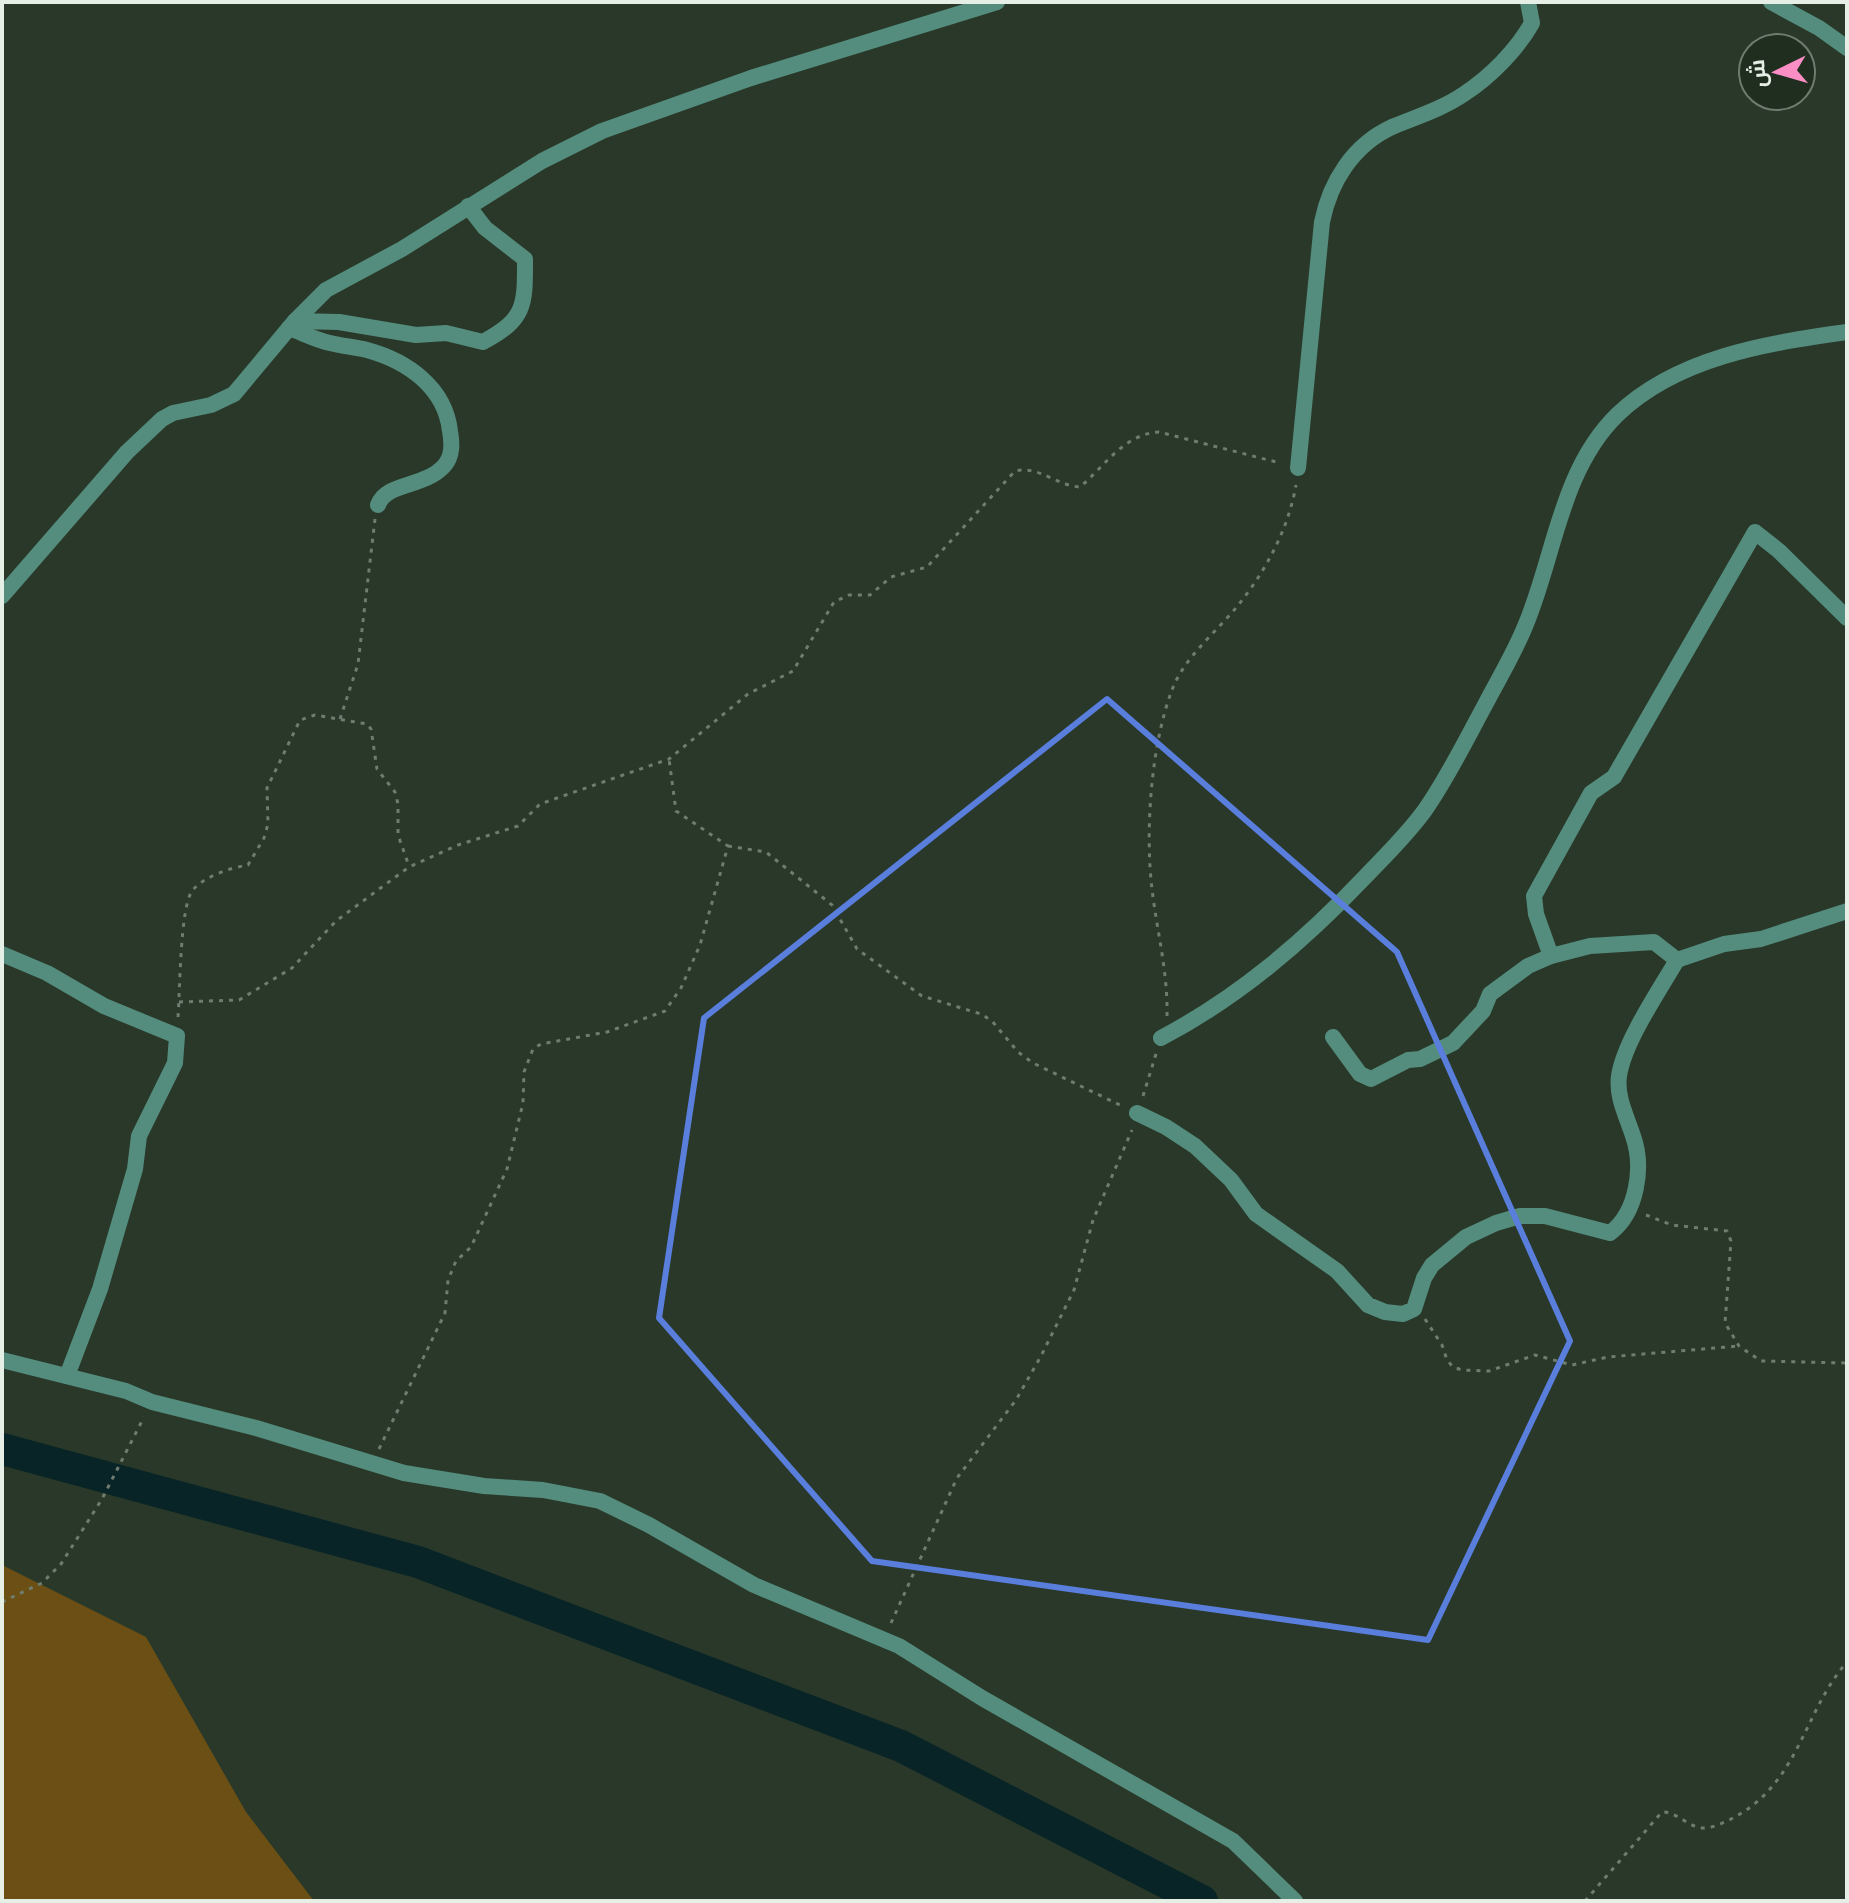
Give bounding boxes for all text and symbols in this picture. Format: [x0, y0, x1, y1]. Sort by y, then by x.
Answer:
north arrow [1737, 32, 1817, 112]
text: ش [1742, 58, 1772, 89]

